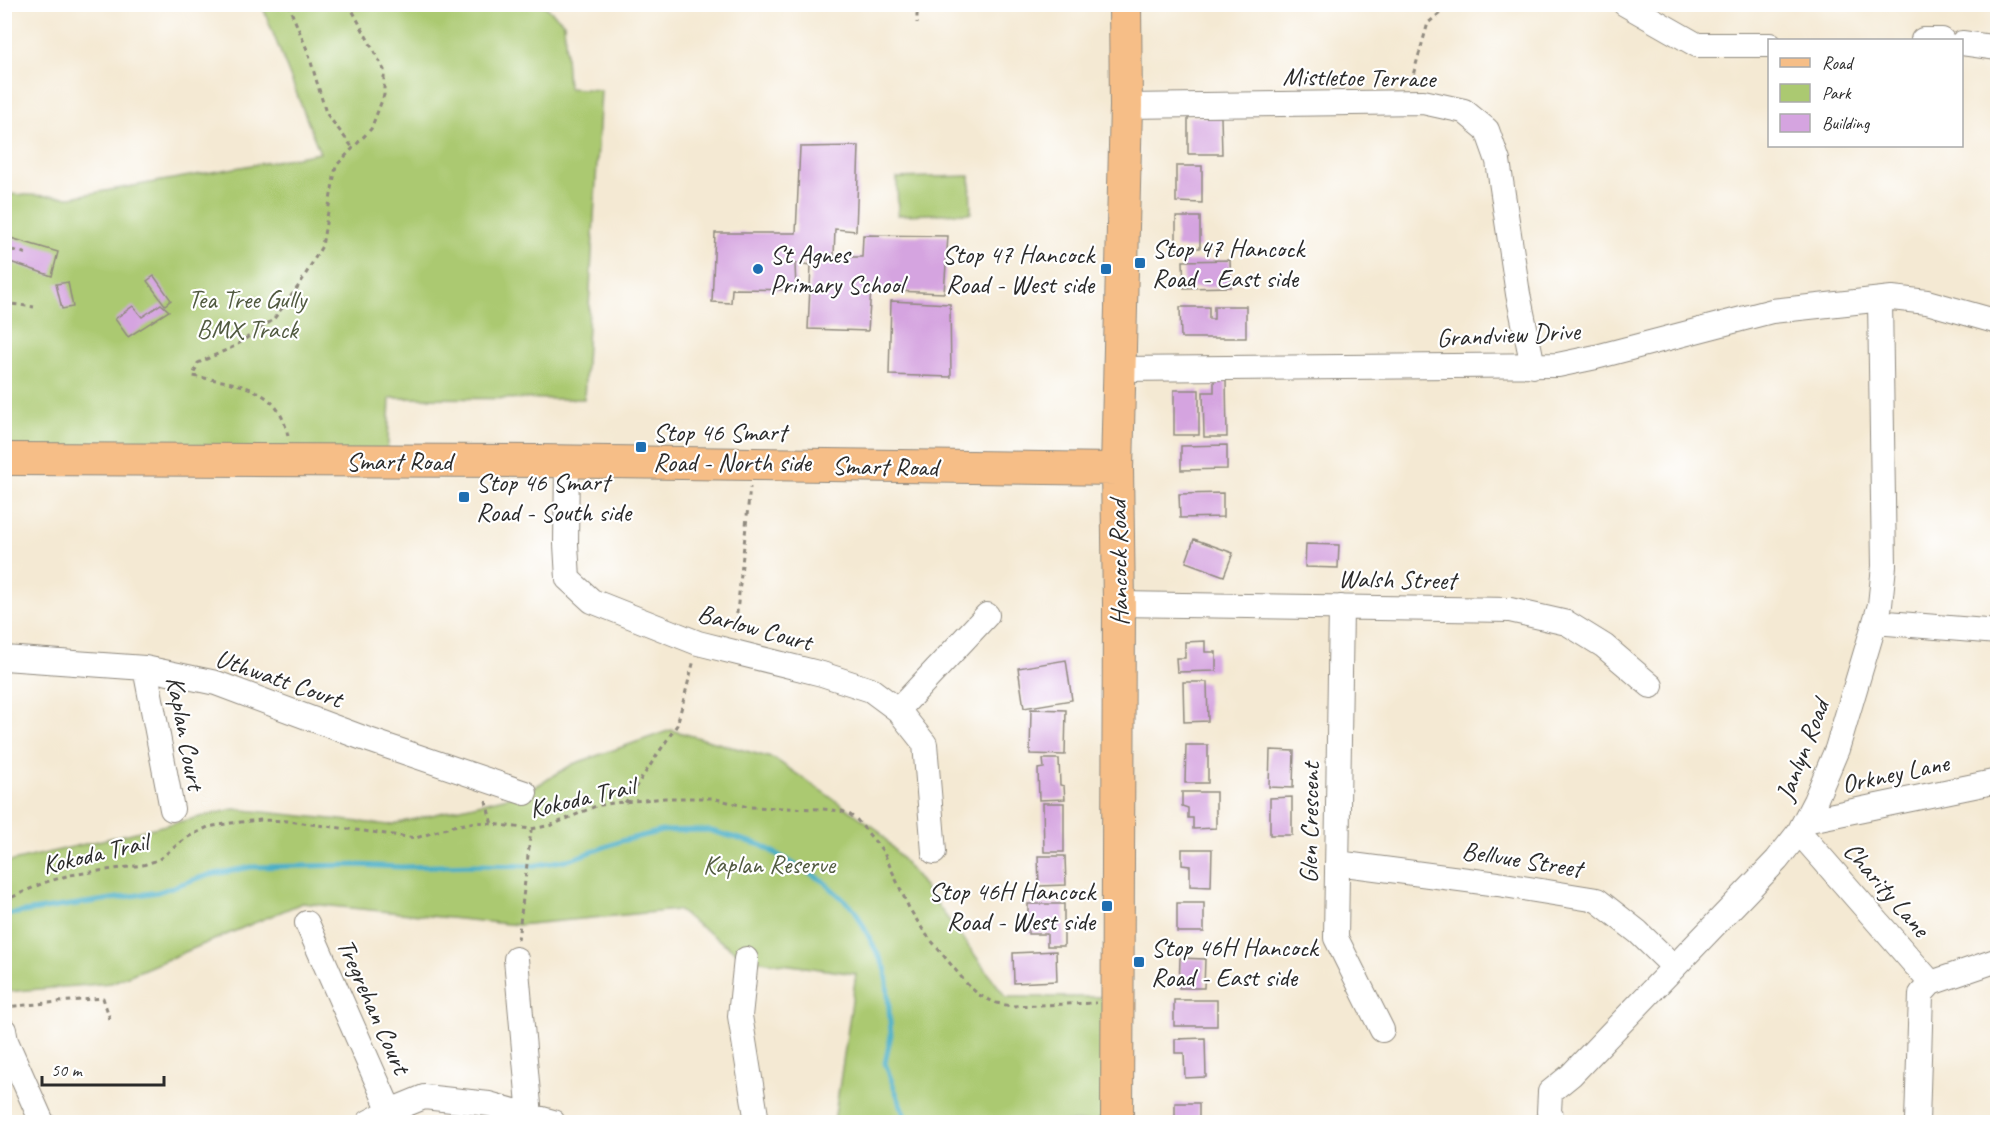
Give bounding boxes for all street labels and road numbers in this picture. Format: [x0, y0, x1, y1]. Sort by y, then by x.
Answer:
street label: Mistletoe Terrace [1282, 60, 1438, 95]
street label: Grandview Drive [1436, 314, 1582, 355]
street label: Smart Road [346, 445, 456, 478]
street label: Smart Road [832, 449, 942, 484]
street label: Hancock Road [1101, 496, 1136, 626]
street label: Walsh Street [1338, 562, 1459, 597]
street label: Barlow Court [694, 596, 818, 659]
street label: Uthwatt Court [211, 641, 349, 716]
street label: Kaplan Court [158, 674, 213, 795]
street label: Janlyn Road [1767, 691, 1838, 807]
street label: Orkney Lane [1839, 746, 1953, 801]
street label: Glen Crescent [1292, 760, 1327, 884]
street label: Kokoda Trail [526, 768, 643, 826]
street label: Kokoda Trail [39, 824, 156, 882]
street label: Bellvue Street [1460, 834, 1587, 886]
street label: Charity Lane [1836, 835, 1939, 946]
street label: Tregrehan Court [329, 934, 419, 1081]

